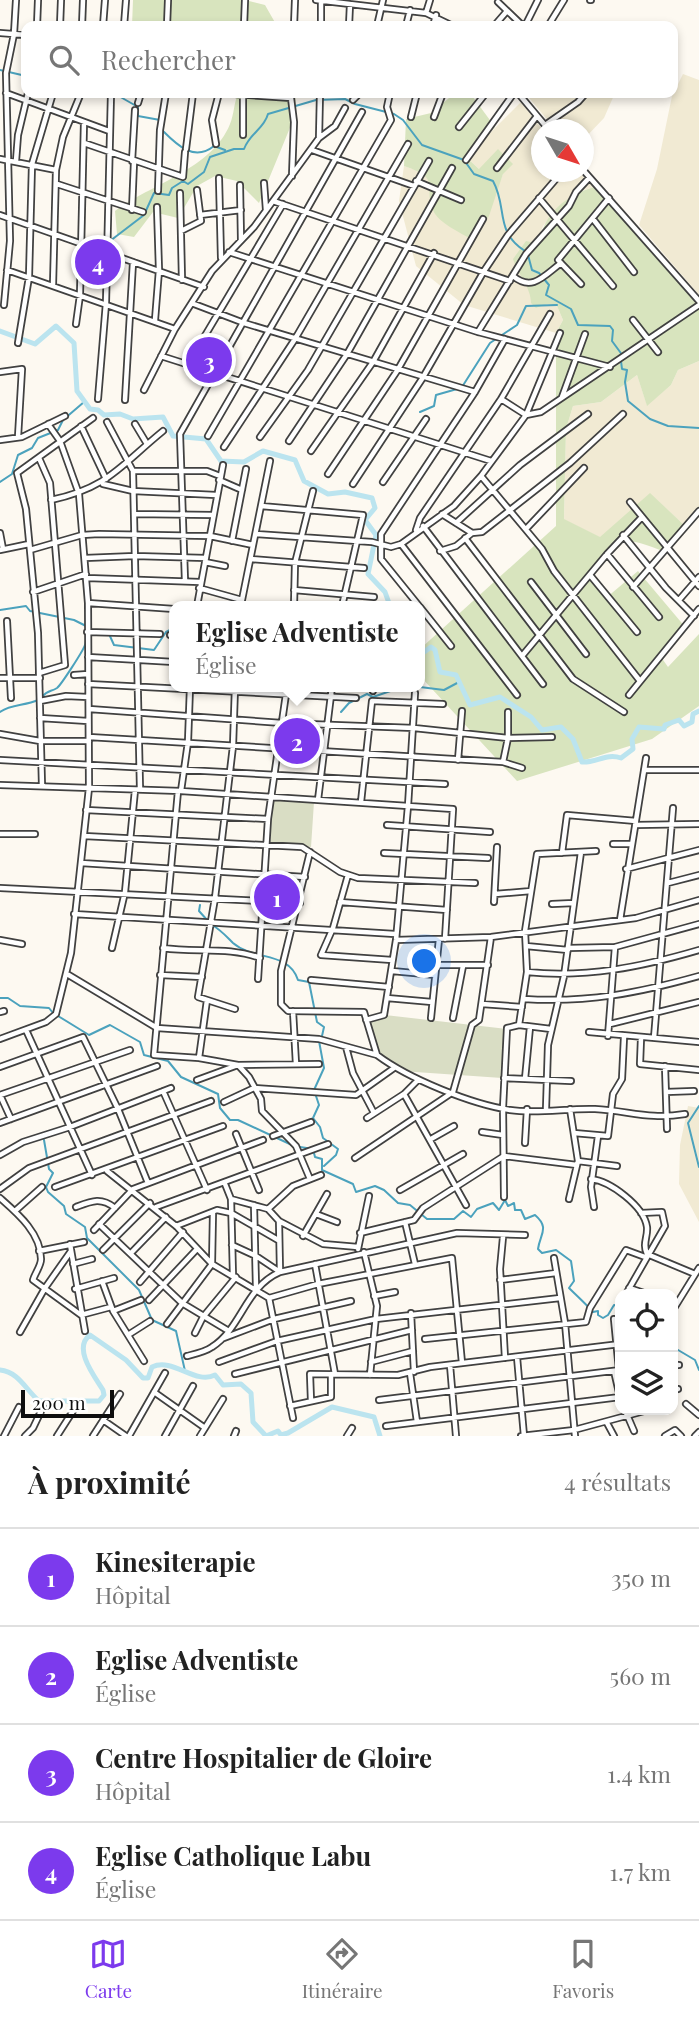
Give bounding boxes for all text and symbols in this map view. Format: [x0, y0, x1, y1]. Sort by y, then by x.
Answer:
search box [21, 21, 678, 98]
icon: search [45, 41, 83, 79]
text: Rechercher [101, 42, 236, 77]
north arrow [531, 119, 594, 182]
pin: 4 [75, 236, 121, 288]
pin: 3 [186, 334, 232, 386]
popup [169, 601, 425, 692]
text: Eglise Adventiste [195, 614, 399, 649]
text: Église [195, 649, 257, 680]
pin: 2 [274, 715, 320, 767]
pin: 1 [254, 871, 300, 923]
your location [407, 944, 441, 978]
map controls [615, 1289, 678, 1415]
button: locate [615, 1289, 678, 1352]
button: layers [615, 1352, 678, 1415]
scale bar [21, 1387, 114, 1419]
text: 200 m [32, 1389, 86, 1415]
text: À proximité [28, 1462, 191, 1502]
text: 4 résultats [564, 1466, 671, 1497]
text: Kinesiterapie [95, 1544, 256, 1579]
text: 1 [47, 1562, 55, 1593]
text: 350 m [611, 1562, 671, 1593]
text: Hôpital [95, 1579, 171, 1610]
text: Eglise Adventiste [95, 1642, 298, 1677]
text: 2 [45, 1660, 57, 1691]
text: 560 m [610, 1660, 671, 1691]
text: Église [95, 1677, 156, 1708]
text: Centre Hospitalier de Gloire [95, 1740, 432, 1775]
text: 3 [45, 1758, 57, 1789]
text: 1.4 km [607, 1758, 671, 1789]
text: Hôpital [95, 1775, 171, 1806]
text: Eglise Catholique Labu [95, 1838, 371, 1873]
text: 4 [45, 1856, 57, 1887]
text: 1.7 km [609, 1856, 671, 1887]
text: Église [95, 1873, 156, 1904]
tab: Carte [85, 1935, 132, 2003]
tab: Itinéraire [302, 1935, 383, 2003]
tab: Favoris [552, 1935, 614, 2003]

